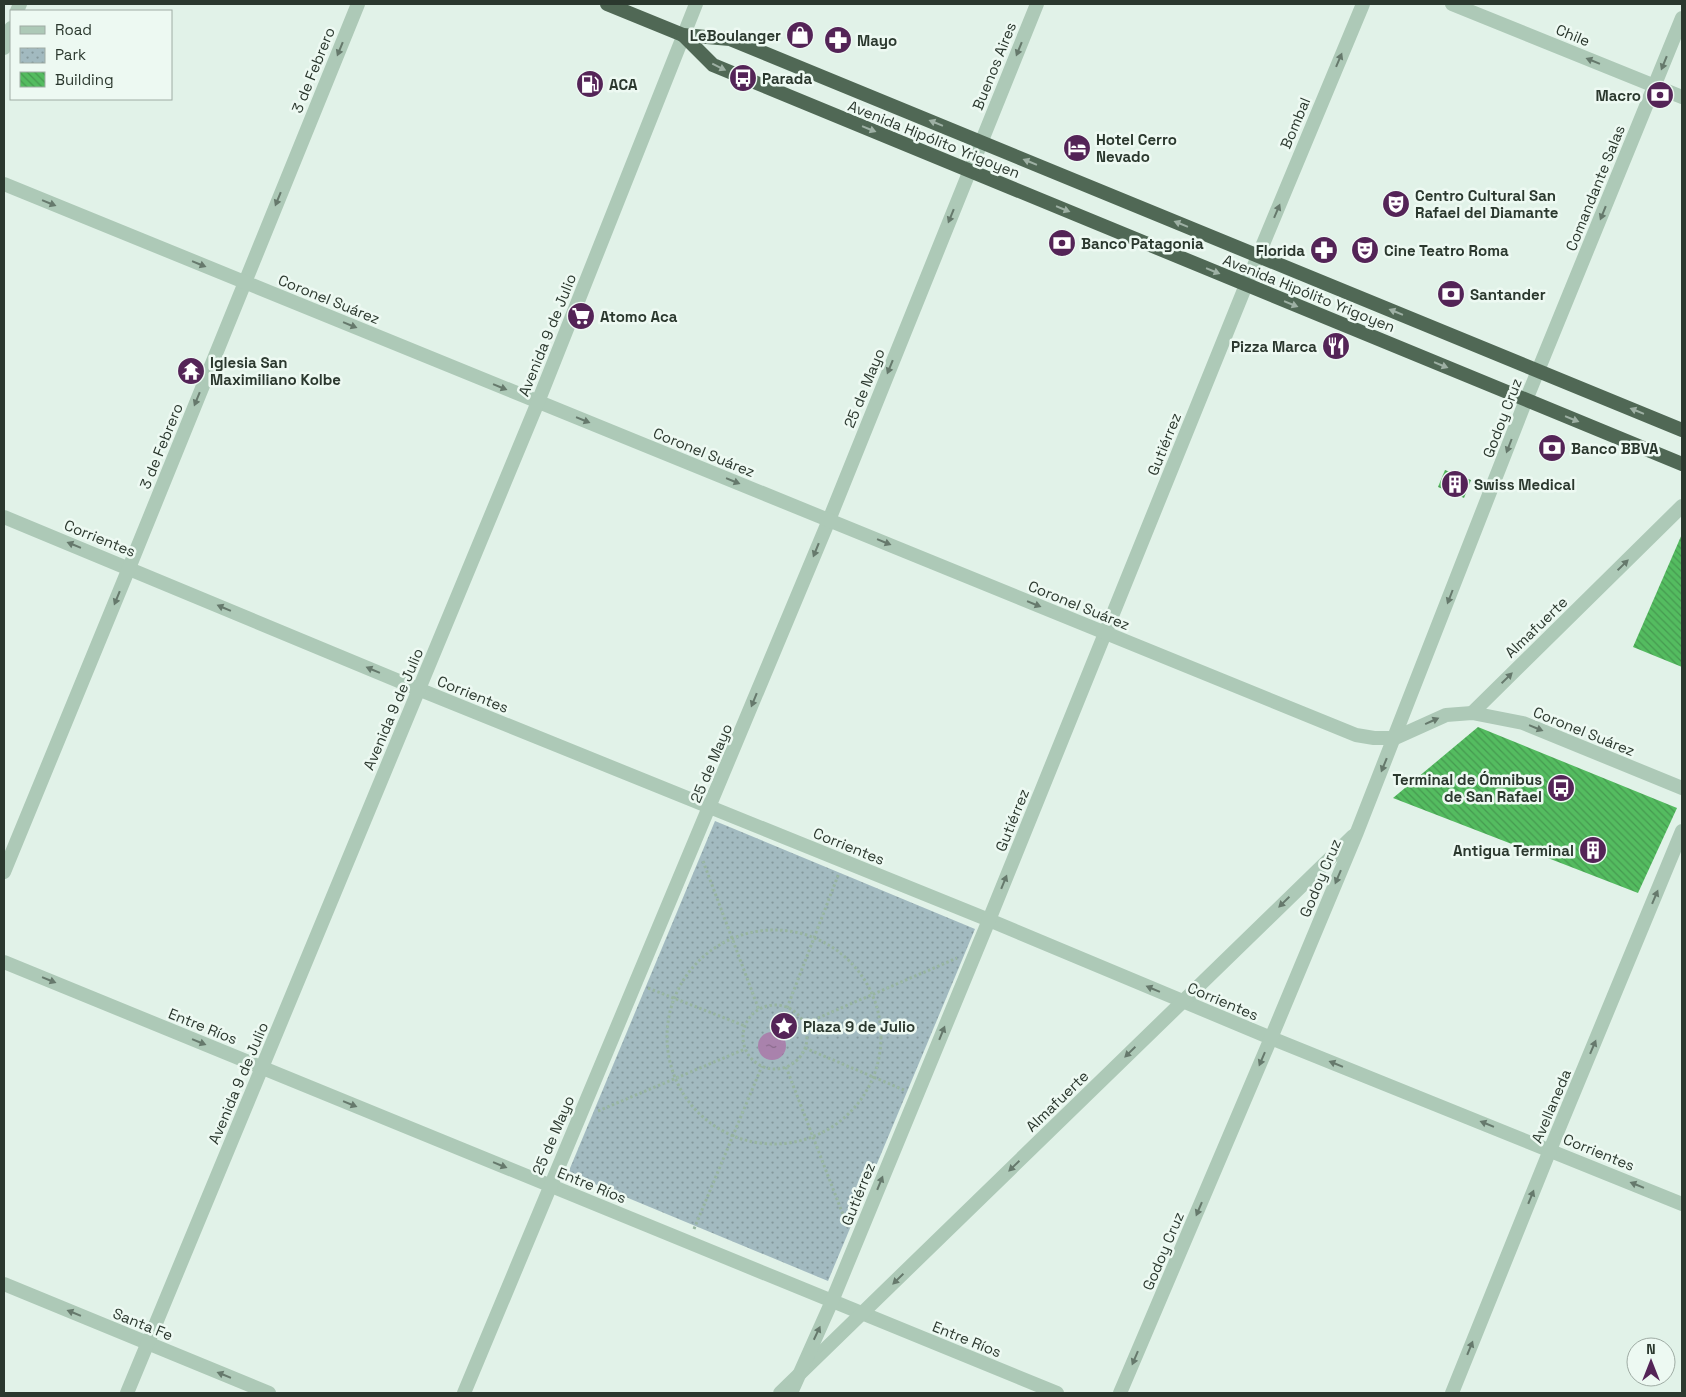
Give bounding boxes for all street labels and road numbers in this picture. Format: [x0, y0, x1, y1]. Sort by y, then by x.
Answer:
street label: Buenos Aires [968, 19, 1020, 113]
street label: Chile [1553, 20, 1593, 50]
street label: 3 de Febrero [287, 24, 339, 116]
street label: Bombal [1276, 94, 1314, 152]
street label: Avenida Hipólito Yrigoyen [845, 96, 1023, 182]
street label: Comandante Salas [1561, 122, 1629, 254]
street label: Avenida Hipólito Yrigoyen [1220, 250, 1398, 336]
street label: Coronel Suárez [275, 270, 383, 328]
street label: Avenida 9 de Julio [514, 271, 580, 399]
street label: 25 de Mayo [839, 345, 889, 431]
street label: Godoy Cruz [1478, 376, 1526, 460]
street label: 3 de Febrero [135, 400, 187, 492]
street label: Gutiérrez [1143, 410, 1185, 478]
street label: Coronel Suárez [650, 423, 758, 481]
street label: Corrientes [62, 515, 138, 561]
street label: Coronel Suárez [1025, 576, 1133, 634]
street label: Almafuerte [1501, 592, 1571, 662]
street label: Avenida 9 de Julio [359, 645, 427, 773]
street label: Corrientes [435, 671, 511, 717]
street label: Coronel Suárez [1530, 702, 1638, 760]
street label: 25 de Mayo [686, 721, 736, 805]
street label: Gutiérrez [991, 786, 1033, 854]
street label: Corrientes [811, 823, 887, 869]
street label: Godoy Cruz [1295, 836, 1345, 920]
street label: Corrientes [1185, 978, 1261, 1024]
street label: Entre Ríos [166, 1004, 240, 1048]
street label: Avenida 9 de Julio [204, 1019, 272, 1147]
street label: Almafuerte [1022, 1066, 1092, 1136]
street label: Avellaneda [1527, 1066, 1575, 1146]
street label: 25 de Mayo [528, 1093, 578, 1177]
street label: Corrientes [1561, 1129, 1637, 1175]
street label: Gutiérrez [837, 1160, 879, 1228]
street label: Entre Ríos [555, 1163, 629, 1207]
street label: Godoy Cruz [1138, 1209, 1188, 1293]
street label: Santa Fe [110, 1303, 176, 1345]
street label: Entre Ríos [930, 1317, 1004, 1361]

